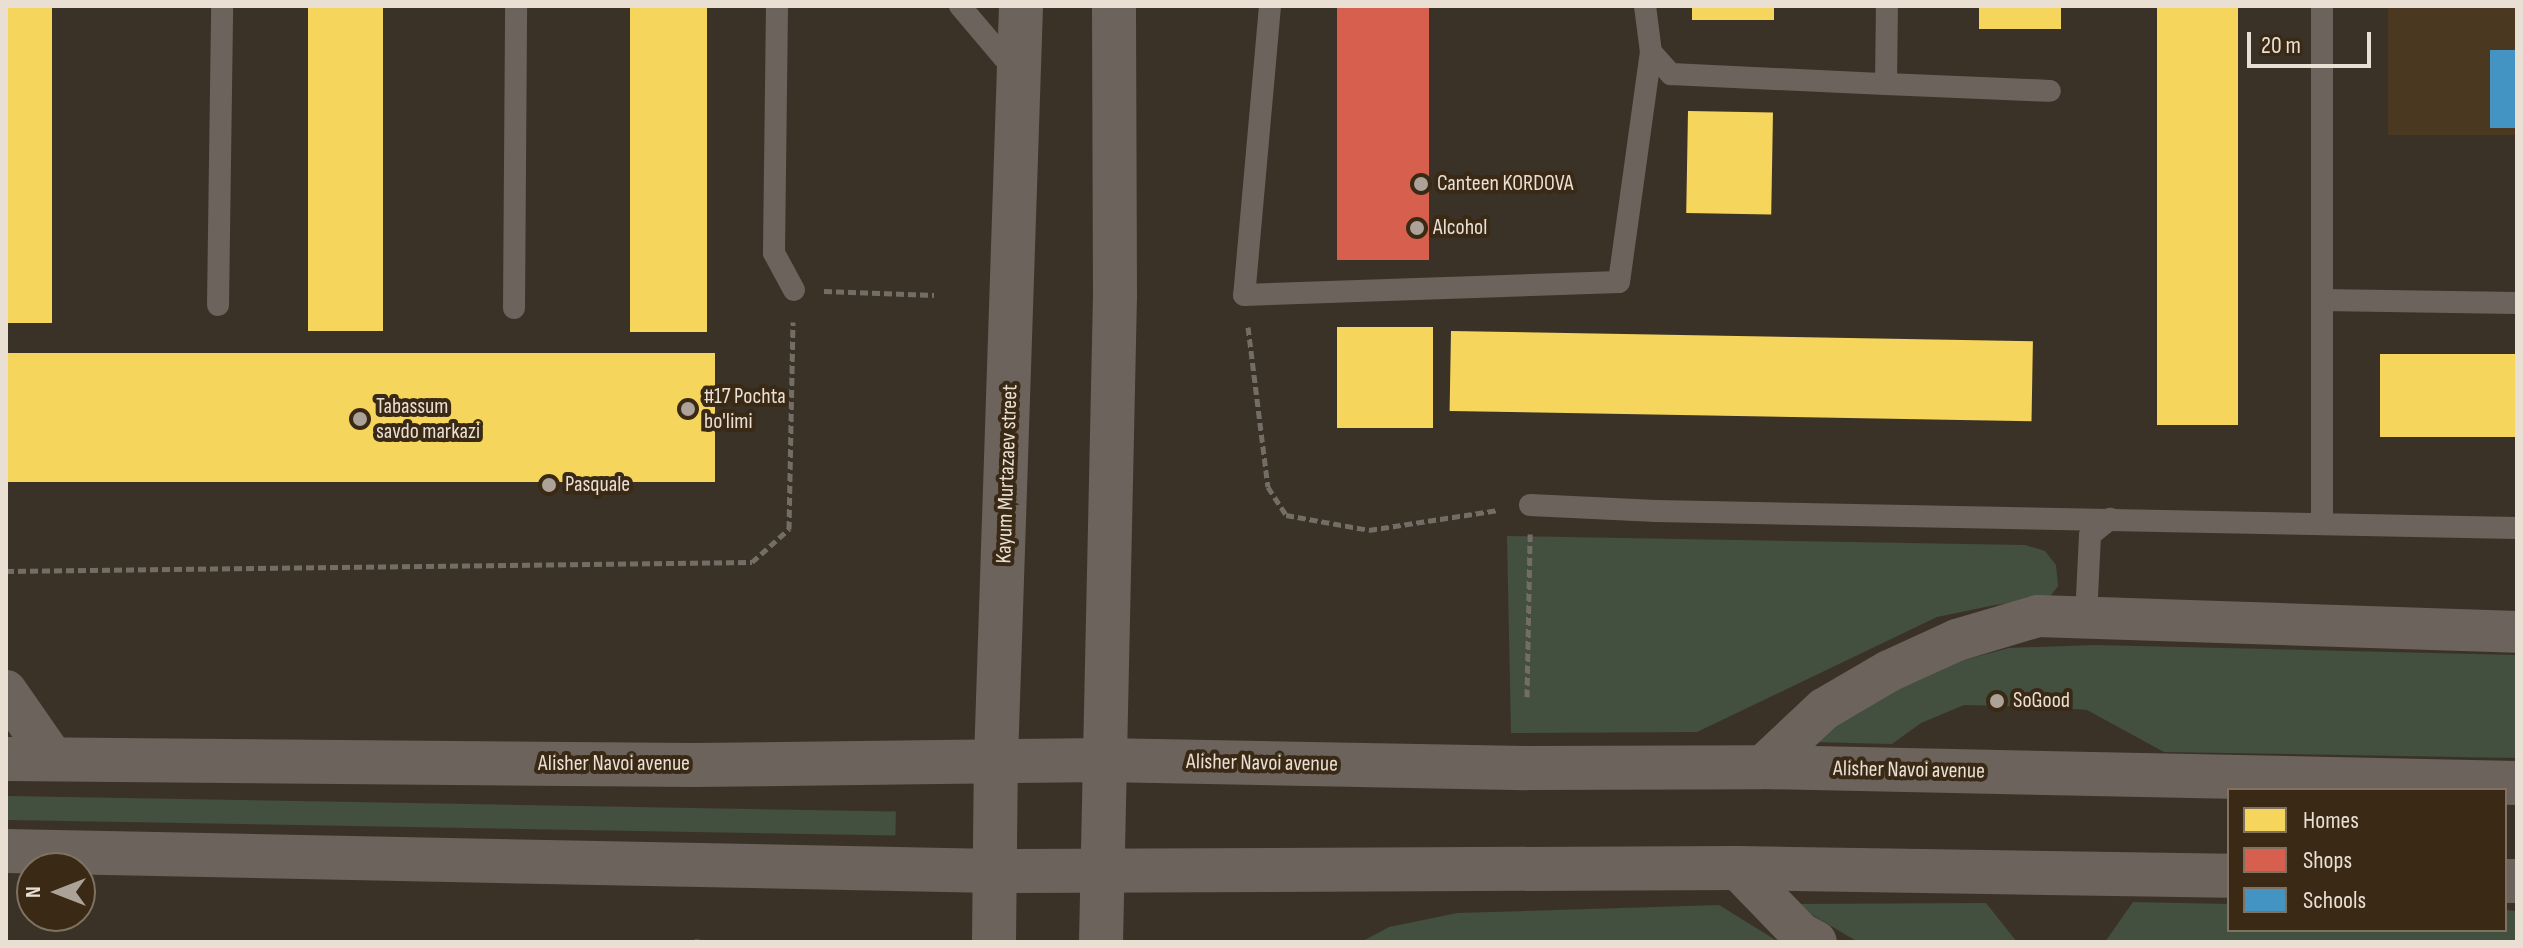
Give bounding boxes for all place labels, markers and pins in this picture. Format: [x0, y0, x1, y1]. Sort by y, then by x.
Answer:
place label: Canteen KORDOVA [1437, 171, 1573, 197]
marker: Canteen KORDOVA [1412, 175, 1430, 193]
place label: Alcohol [1433, 215, 1487, 241]
marker: Alcohol [1408, 219, 1426, 237]
place label: #17 Pochta bo'limi [704, 383, 786, 434]
place label: Tabassum savdo markazi [376, 393, 480, 444]
marker: #17 Pochta bo'limi [679, 400, 697, 418]
marker: Tabassum savdo markazi [351, 410, 369, 428]
place label: Pasquale [565, 472, 630, 498]
marker: Pasquale [540, 476, 558, 494]
place label: SoGood [2013, 688, 2070, 714]
marker: SoGood [1988, 692, 2006, 710]

